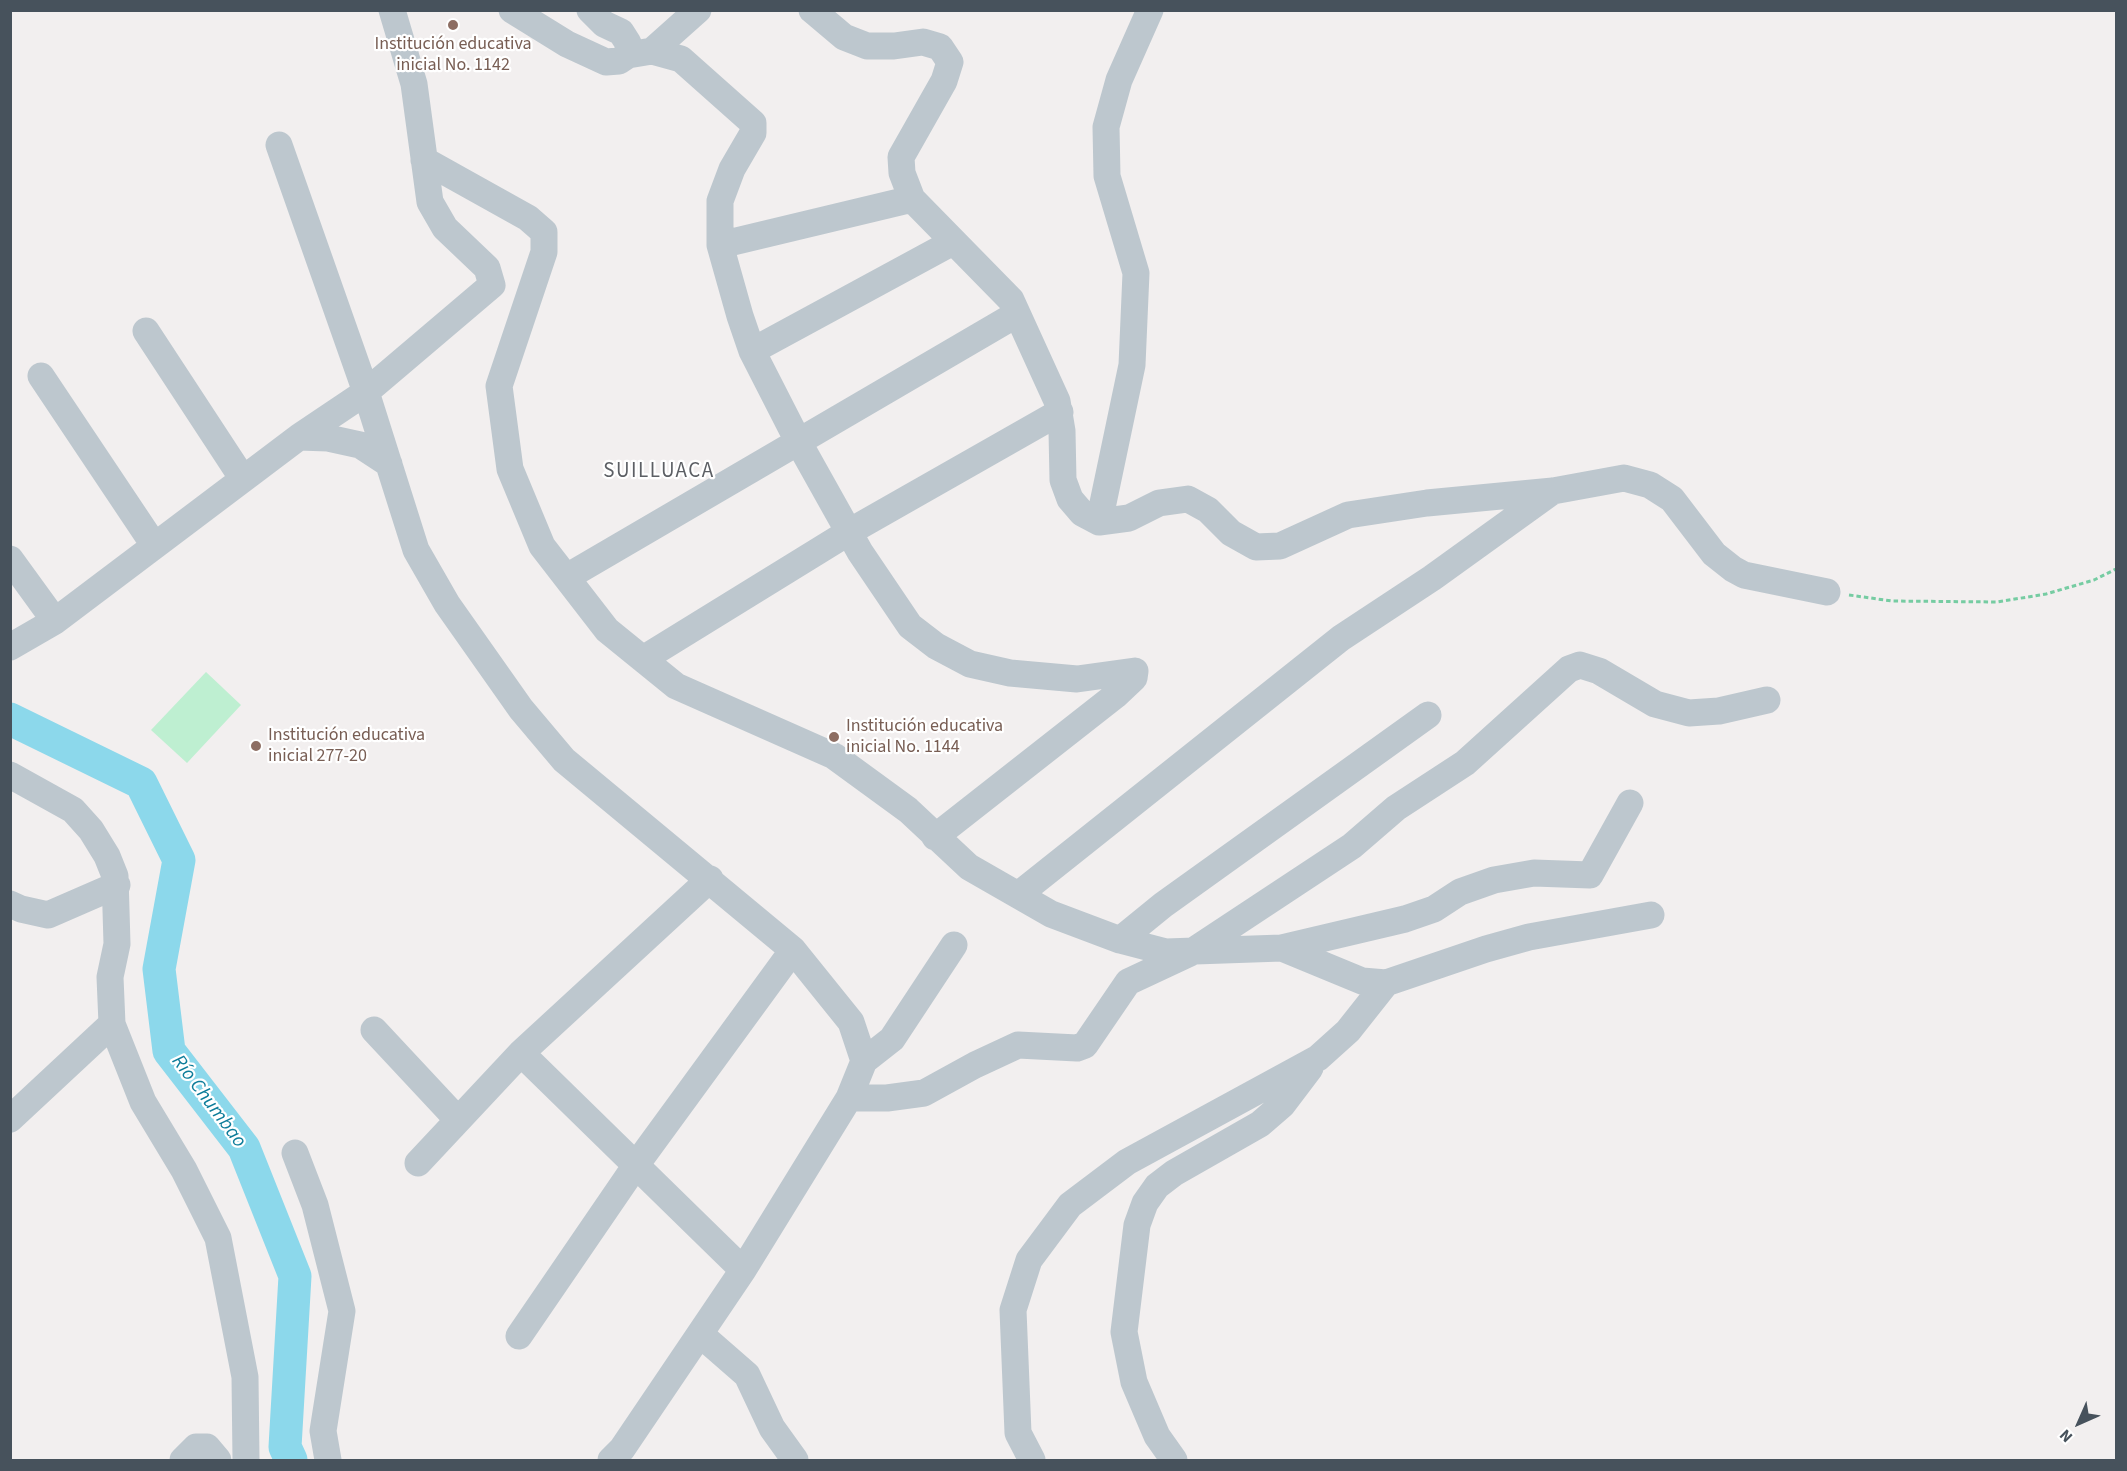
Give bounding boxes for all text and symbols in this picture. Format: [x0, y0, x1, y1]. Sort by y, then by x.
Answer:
marker: Institución educativa inicial No. 1142 [446, 18, 460, 32]
place label: Institución educativa inicial No. 1142 [374, 34, 532, 76]
district label: SUILLUACA [603, 459, 715, 485]
place label: Institución educativa inicial No. 1144 [846, 716, 1003, 758]
place label: Institución educativa inicial 277-20 [268, 725, 425, 768]
marker: Institución educativa inicial No. 1144 [827, 730, 841, 744]
marker: Institución educativa inicial 277-20 [249, 739, 263, 753]
water label: Río Chumbao [165, 1051, 251, 1153]
north arrow [2049, 1393, 2109, 1453]
text: N [2055, 1424, 2078, 1447]

